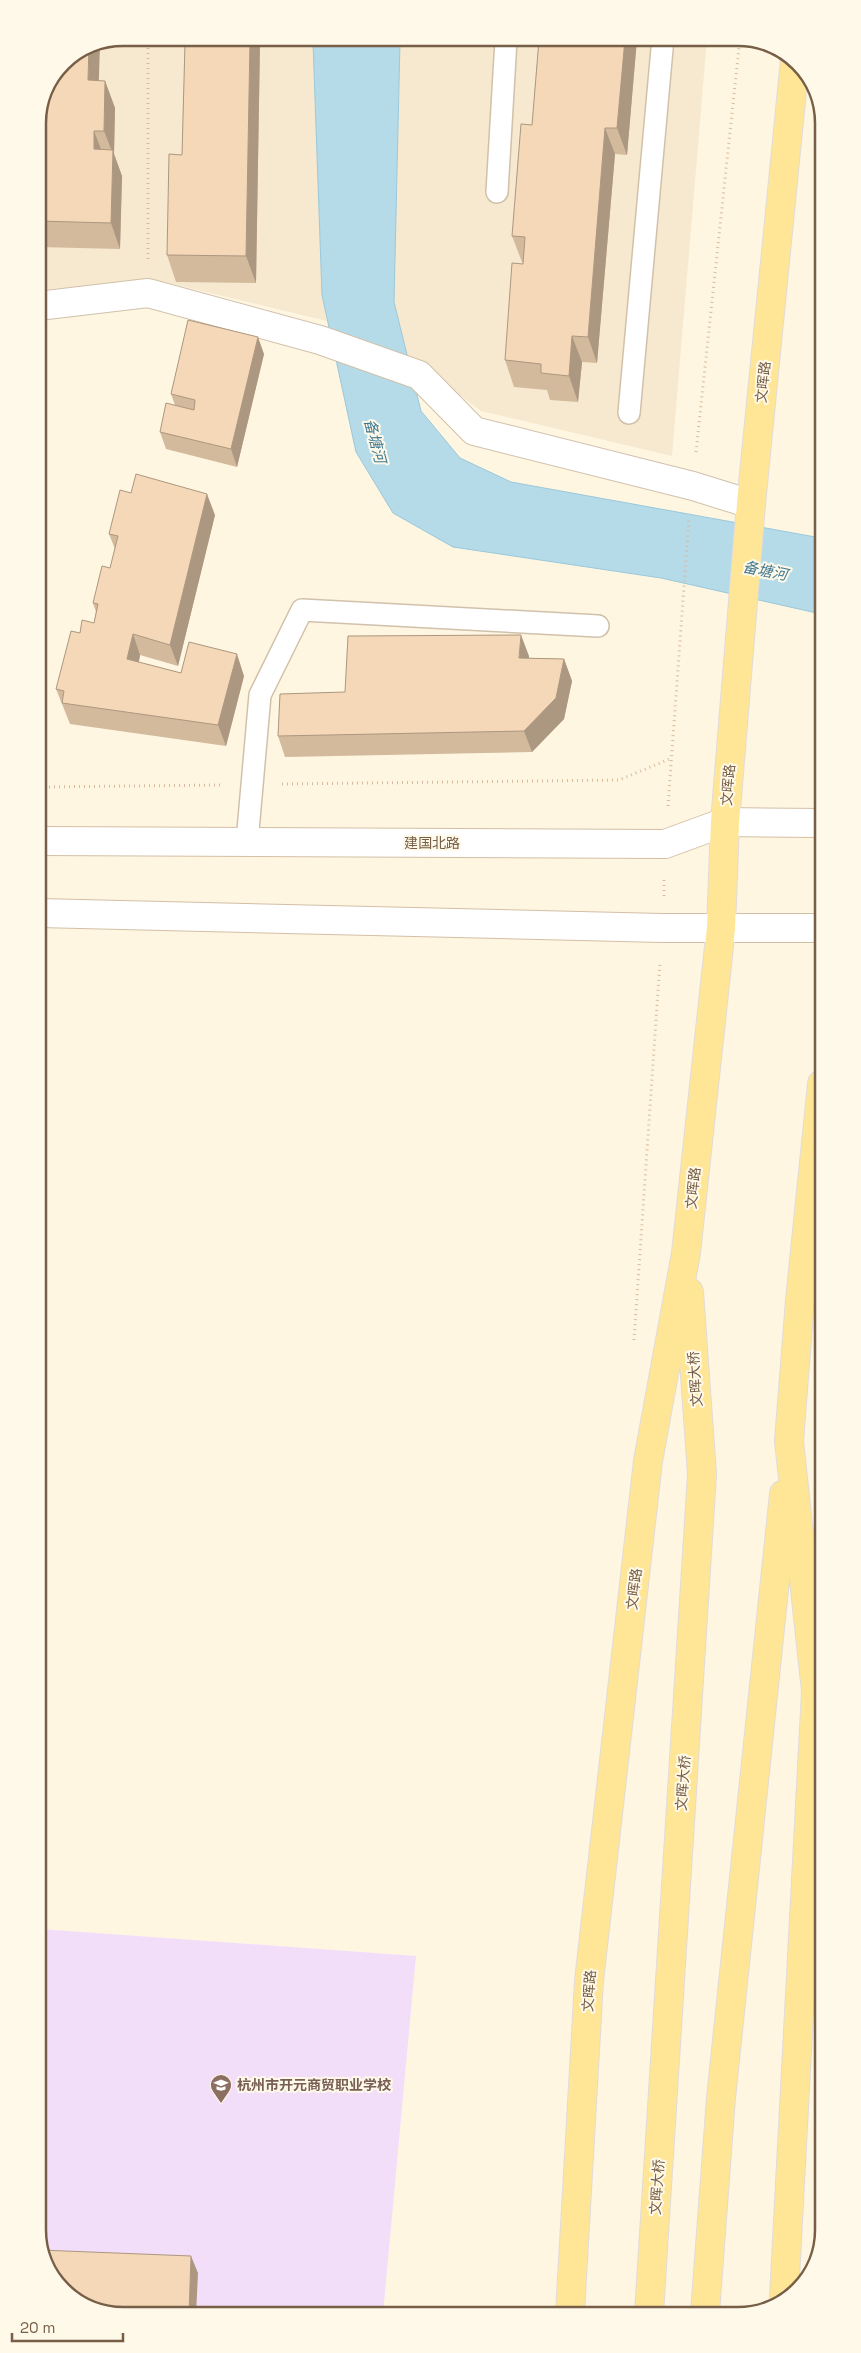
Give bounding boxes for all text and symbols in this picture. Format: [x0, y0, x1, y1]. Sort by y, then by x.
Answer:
street label: 文晖路 [752, 360, 774, 404]
water label: 备塘河 [360, 417, 391, 468]
water label: 备塘河 [741, 557, 792, 585]
street label: 文晖路 [717, 763, 739, 807]
street label: 建国北路 [404, 834, 460, 852]
street label: 文晖路 [682, 1166, 704, 1210]
street label: 文晖大桥 [684, 1350, 706, 1408]
street label: 文晖路 [623, 1567, 645, 1611]
street label: 文晖大桥 [672, 1754, 694, 1812]
street label: 文晖路 [579, 1969, 599, 2013]
school or university icon: 杭州市开元商贸职业学校 [209, 2073, 233, 2104]
place label: 杭州市开元商贸职业学校 [237, 2076, 391, 2094]
street label: 文晖大桥 [646, 2158, 668, 2216]
scale bar [12, 2310, 124, 2342]
text: 20 m [20, 2318, 55, 2337]

